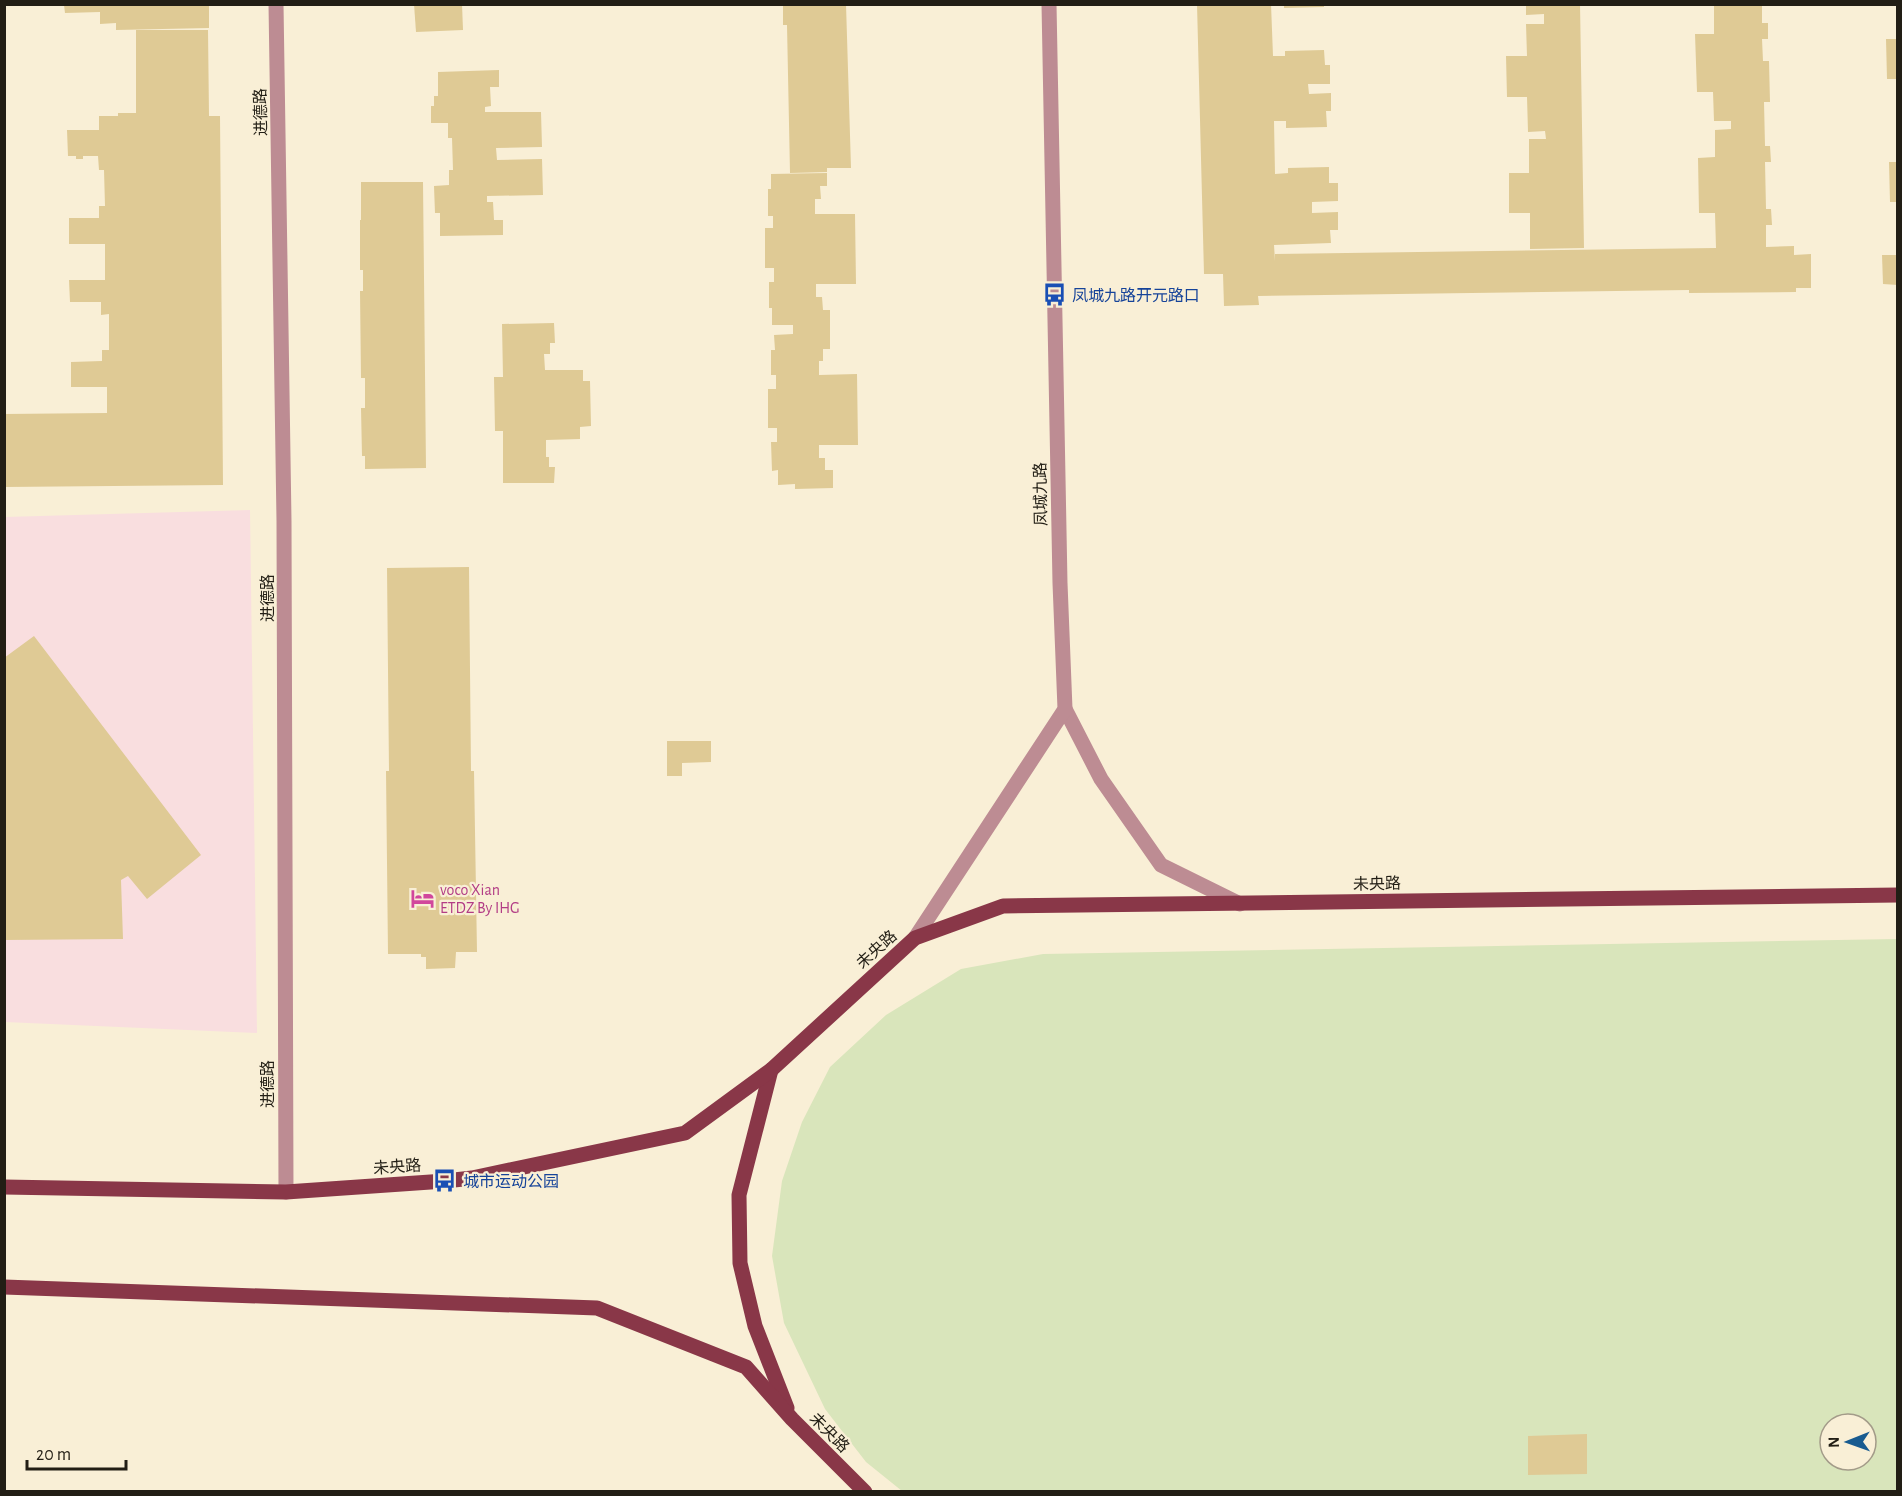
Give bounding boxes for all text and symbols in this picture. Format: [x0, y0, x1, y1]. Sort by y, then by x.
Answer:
street label: 进德路 [252, 88, 269, 136]
bus stop icon: 凤城九路开元路口 [1041, 282, 1067, 308]
place label: 凤城九路开元路口 [1072, 287, 1200, 304]
street label: 凤城九路 [1031, 462, 1050, 526]
street label: 进德路 [259, 574, 276, 622]
street label: 未央路 [1353, 875, 1401, 892]
place label: voco Xian ETDZ By IHG [440, 882, 520, 917]
hotel icon: voco Xian ETDZ By IHG [409, 885, 435, 911]
street label: 未央路 [853, 927, 900, 972]
street label: 进德路 [259, 1060, 276, 1108]
street label: 未央路 [372, 1156, 422, 1177]
bus stop icon: 城市运动公园 [432, 1168, 458, 1194]
place label: 城市运动公园 [463, 1173, 559, 1190]
street label: 未央路 [807, 1409, 853, 1455]
north arrow [1818, 1412, 1878, 1472]
scale bar [27, 1433, 126, 1471]
text: N [1826, 1437, 1842, 1448]
text: 20 m [36, 1446, 71, 1464]

